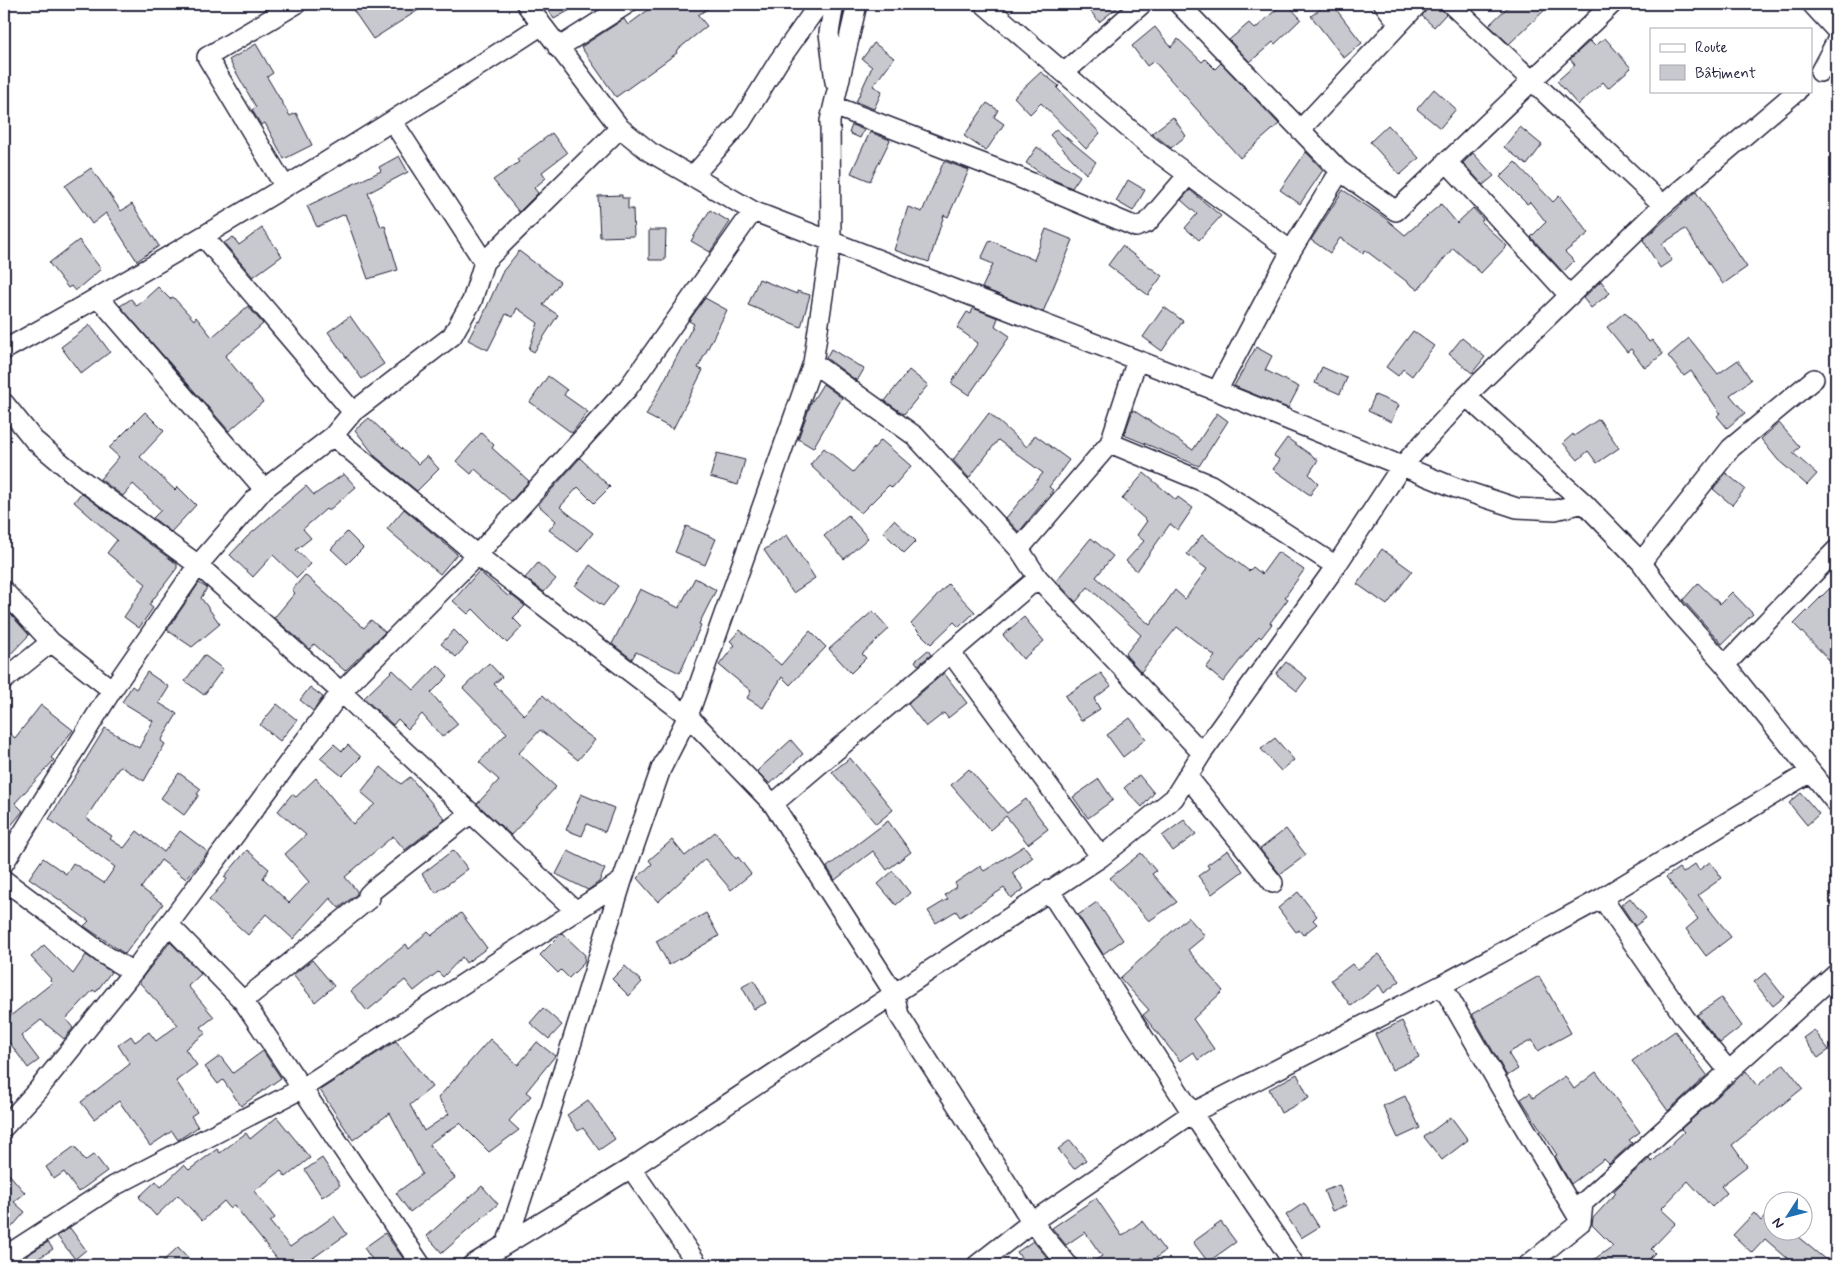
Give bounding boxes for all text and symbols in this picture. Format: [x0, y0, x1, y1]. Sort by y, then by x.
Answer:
legend [1650, 28, 1812, 92]
text: Route [1695, 38, 1728, 58]
text: Bâtiment [1695, 64, 1756, 84]
north arrow [1762, 1192, 1812, 1242]
text: N [1768, 1214, 1788, 1232]

